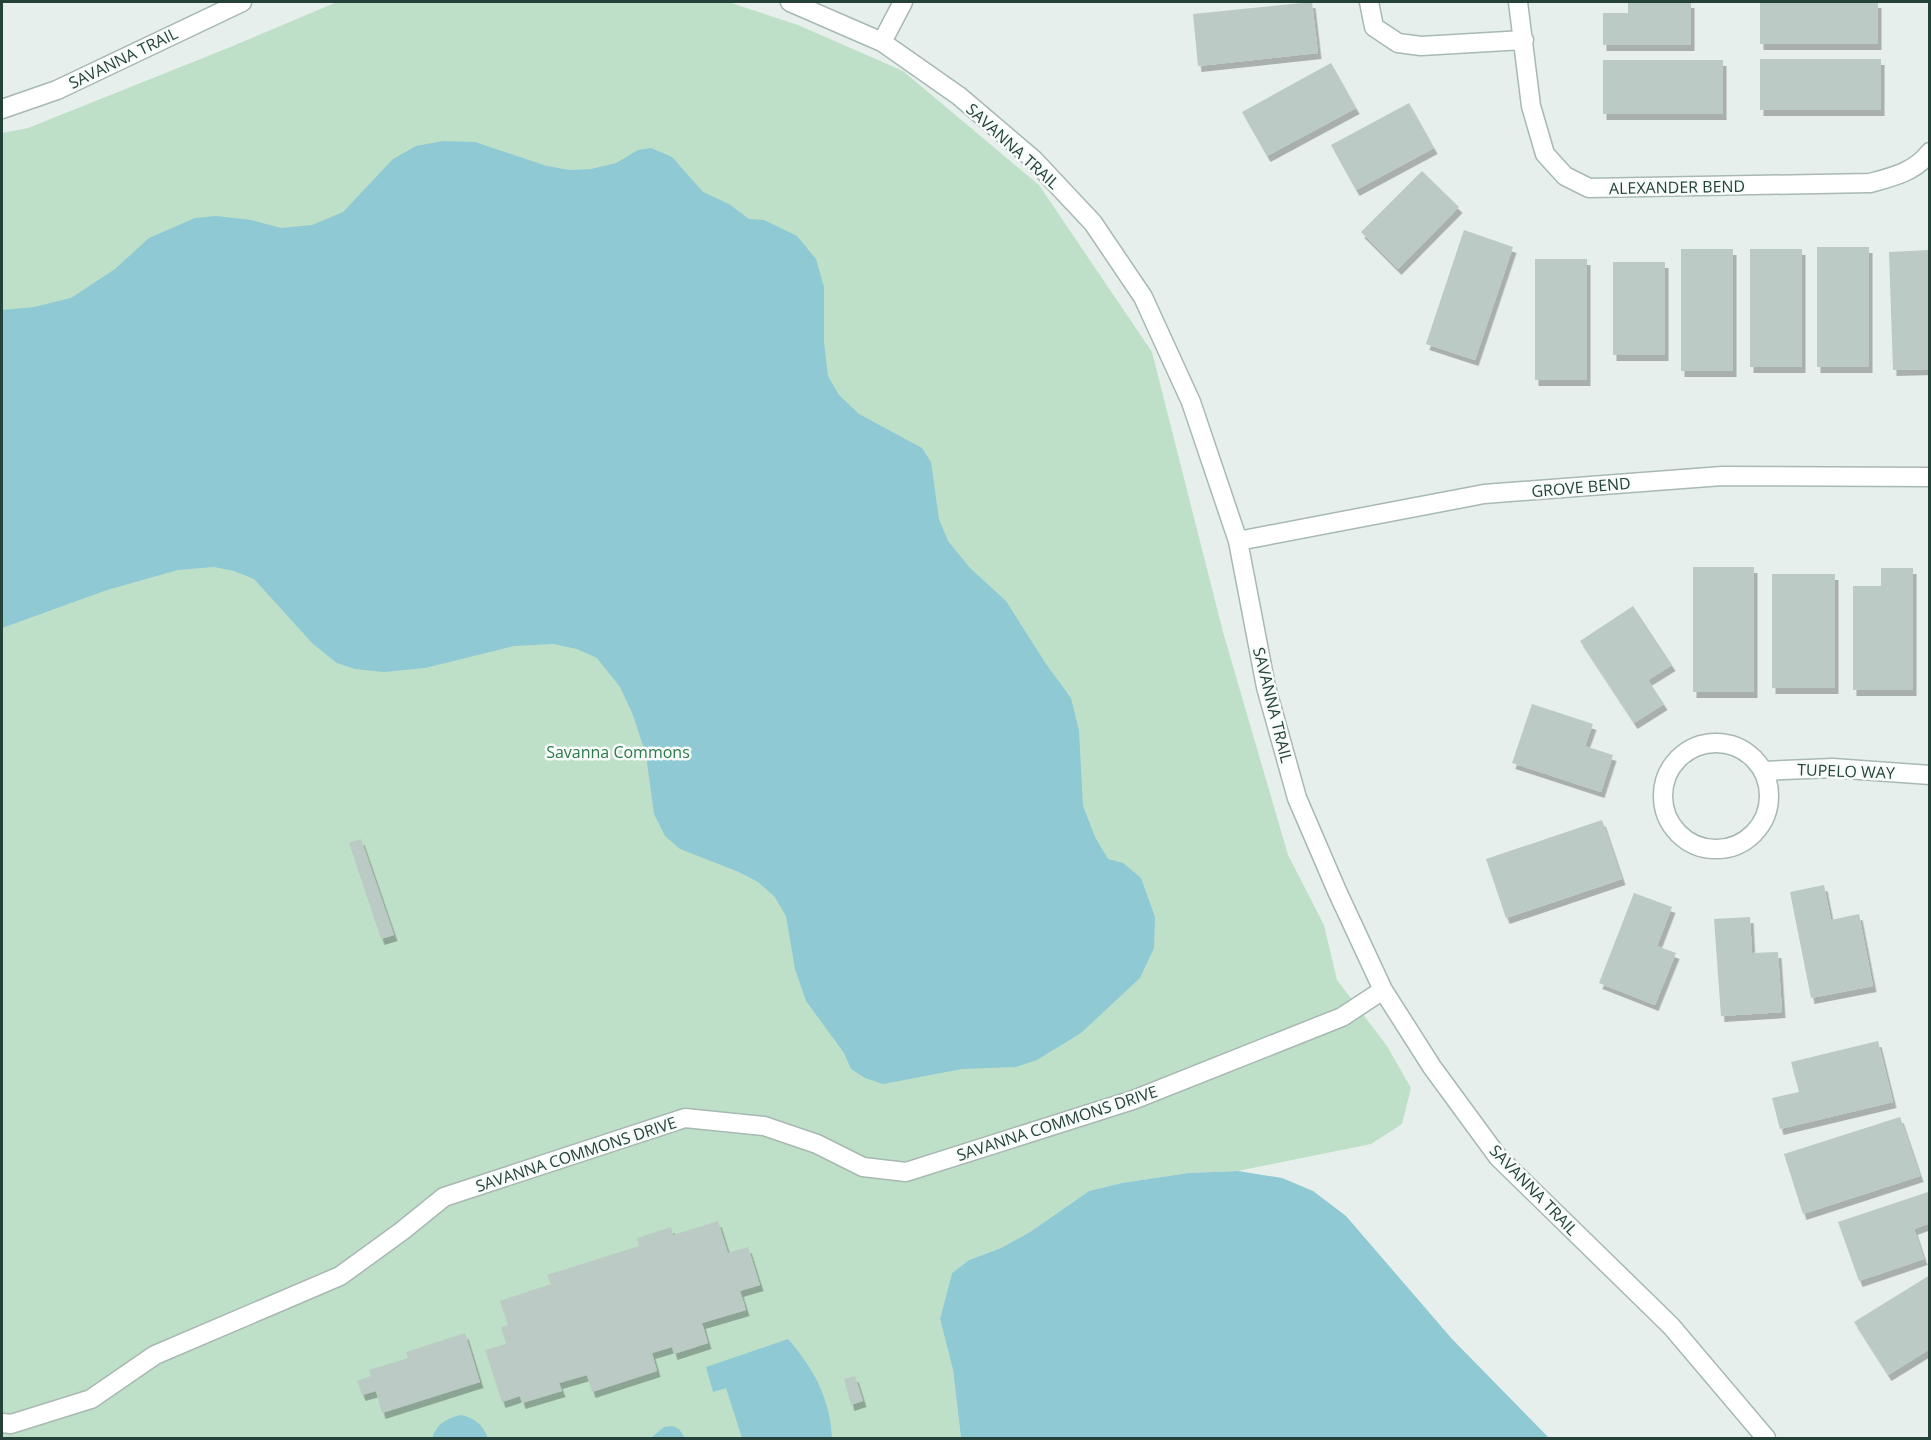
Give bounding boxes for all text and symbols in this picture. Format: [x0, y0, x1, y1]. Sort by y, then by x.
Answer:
street label: SAVANNA TRAIL [65, 22, 181, 94]
street label: SAVANNA TRAIL [962, 98, 1064, 194]
street label: ALEXANDER BEND [1609, 175, 1745, 199]
street label: GROVE BEND [1531, 472, 1631, 502]
street label: SAVANNA TRAIL [1248, 645, 1298, 765]
park label: Savanna Commons [546, 741, 690, 763]
street label: TUPELO WAY [1797, 758, 1895, 784]
street label: SAVANNA COMMONS DRIVE [954, 1080, 1160, 1166]
street label: SAVANNA COMMONS DRIVE [473, 1111, 679, 1197]
street label: SAVANNA TRAIL [1485, 1140, 1583, 1240]

